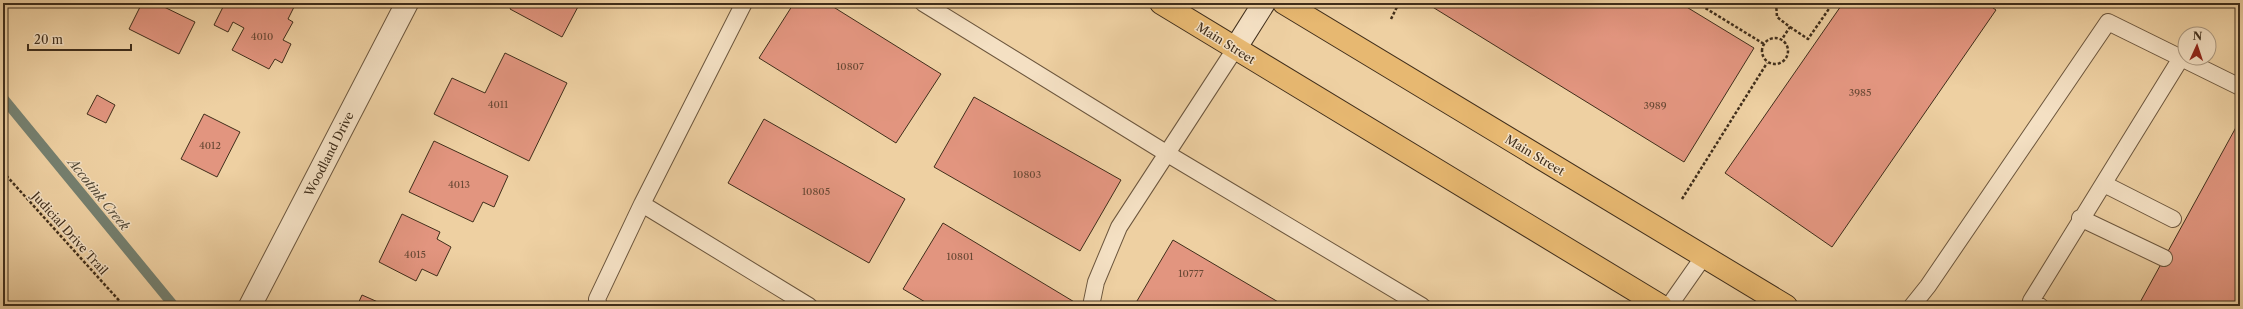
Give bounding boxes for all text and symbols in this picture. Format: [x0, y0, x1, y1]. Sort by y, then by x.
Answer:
street label: Main Street [1194, 19, 1259, 67]
scale bar [28, 26, 131, 52]
north arrow [2177, 26, 2217, 66]
text: N [2192, 29, 2203, 43]
house number: 4010 [251, 30, 273, 43]
text: 20 m [34, 32, 63, 47]
house number: 10807 [836, 60, 864, 73]
house number: 3985 [1849, 86, 1871, 99]
house number: 4011 [488, 98, 509, 111]
house number: 3989 [1643, 99, 1667, 112]
street label: Woodland Drive [301, 109, 357, 200]
street label: Main Street [1503, 131, 1568, 179]
house number: 4012 [199, 139, 221, 152]
water label: Accotink Creek [64, 153, 133, 234]
house number: 10803 [1013, 168, 1041, 181]
house number: 4013 [448, 178, 470, 191]
house number: 10805 [802, 185, 830, 198]
street label: Judicial Drive Trail [27, 187, 111, 278]
house number: 4015 [404, 248, 426, 261]
house number: 10801 [946, 250, 974, 263]
house number: 10777 [1178, 267, 1204, 280]

